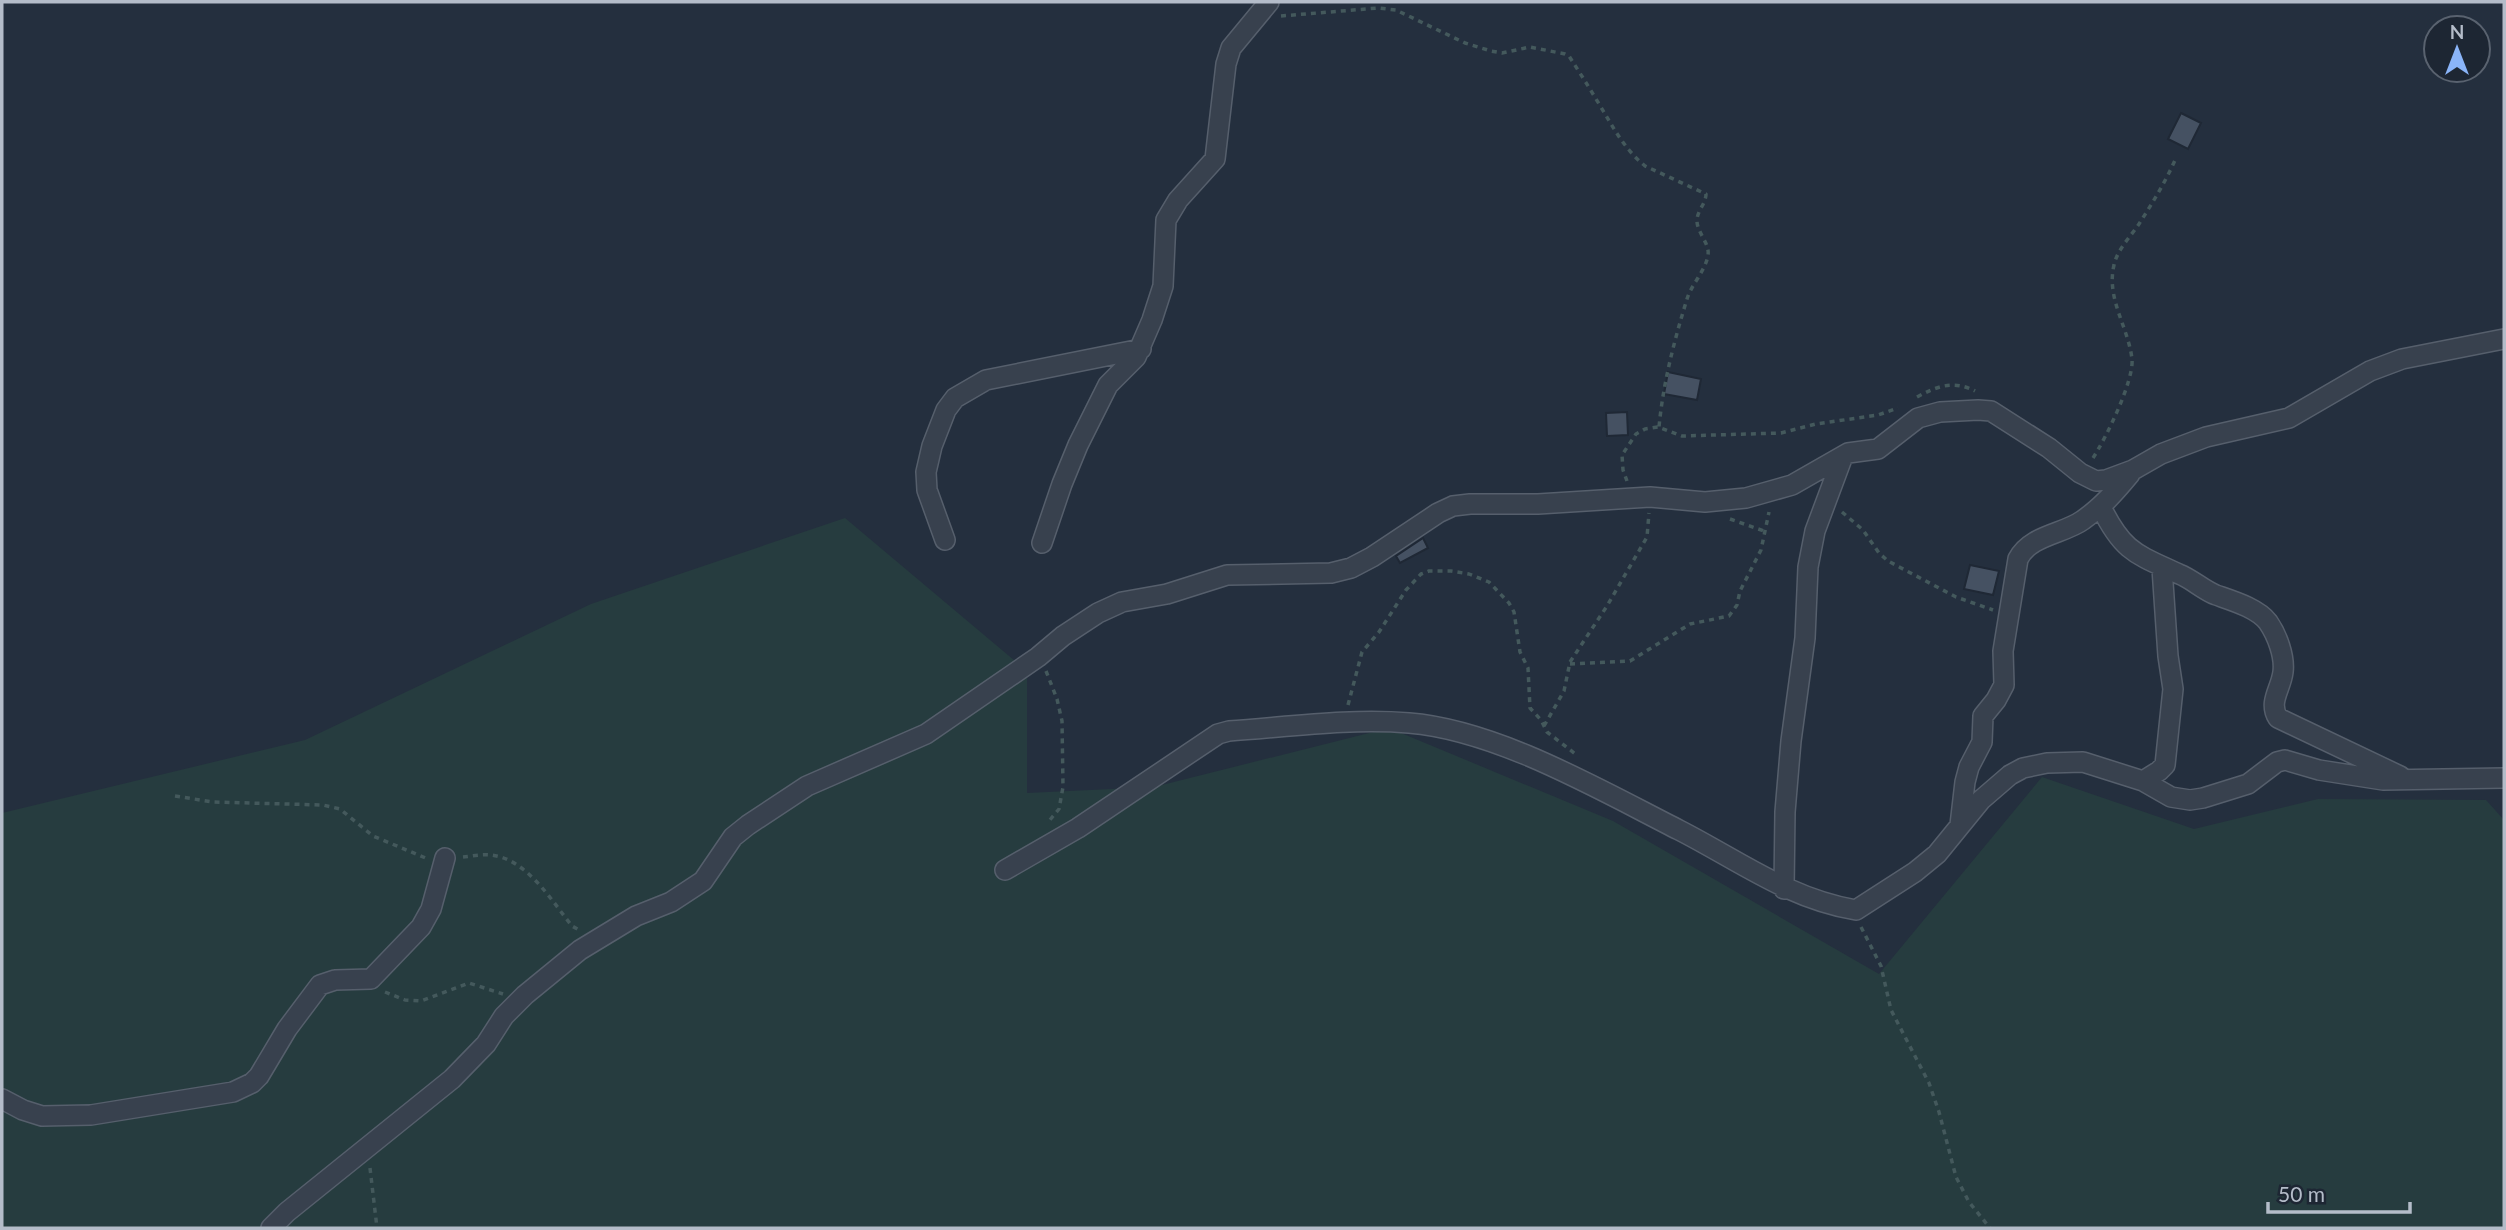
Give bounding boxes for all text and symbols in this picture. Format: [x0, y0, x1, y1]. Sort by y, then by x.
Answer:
north arrow [2422, 14, 2492, 84]
text: N [2450, 20, 2464, 43]
scale bar [2268, 1170, 2410, 1214]
text: 50 m [2278, 1181, 2325, 1206]

